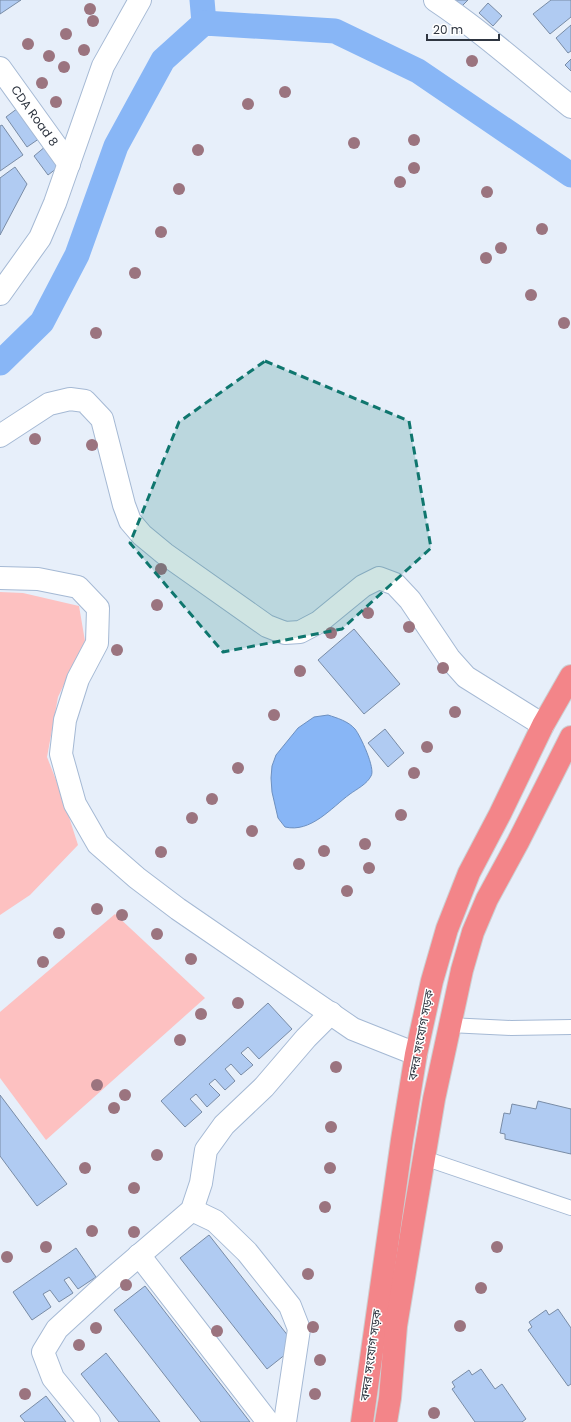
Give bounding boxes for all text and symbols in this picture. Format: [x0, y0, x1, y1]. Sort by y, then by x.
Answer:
scale bar [427, 16, 499, 42]
text: 20 m [433, 21, 463, 38]
street label: CDA Road 8 [7, 82, 62, 149]
street label: বন্দর সংযোগ সড়ক [403, 988, 438, 1083]
street label: বন্দর সংযোগ সড়ক [356, 1308, 385, 1403]

